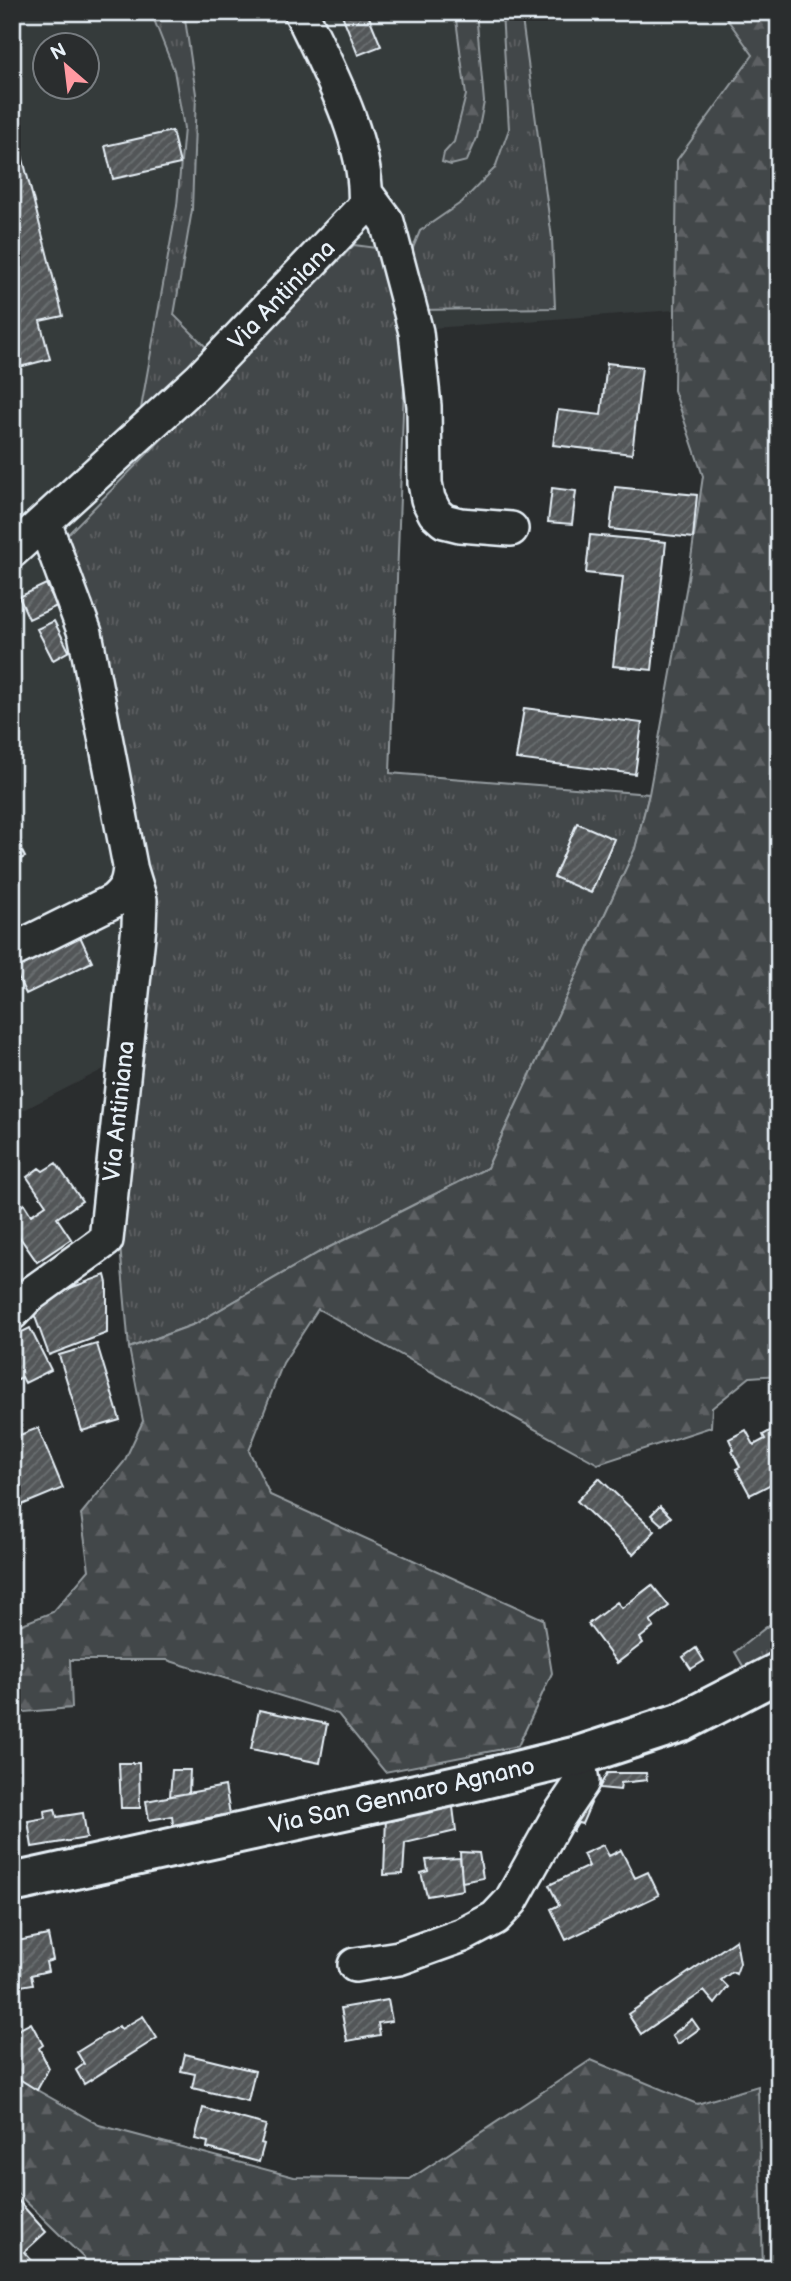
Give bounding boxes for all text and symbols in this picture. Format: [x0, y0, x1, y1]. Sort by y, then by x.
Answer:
north arrow [32, 32, 102, 102]
text: N [47, 39, 70, 66]
street label: Via Antiniana [222, 234, 342, 356]
street label: Via Antiniana [97, 1039, 141, 1183]
street label: Via San Gennaro Agnano [266, 1751, 538, 1841]

